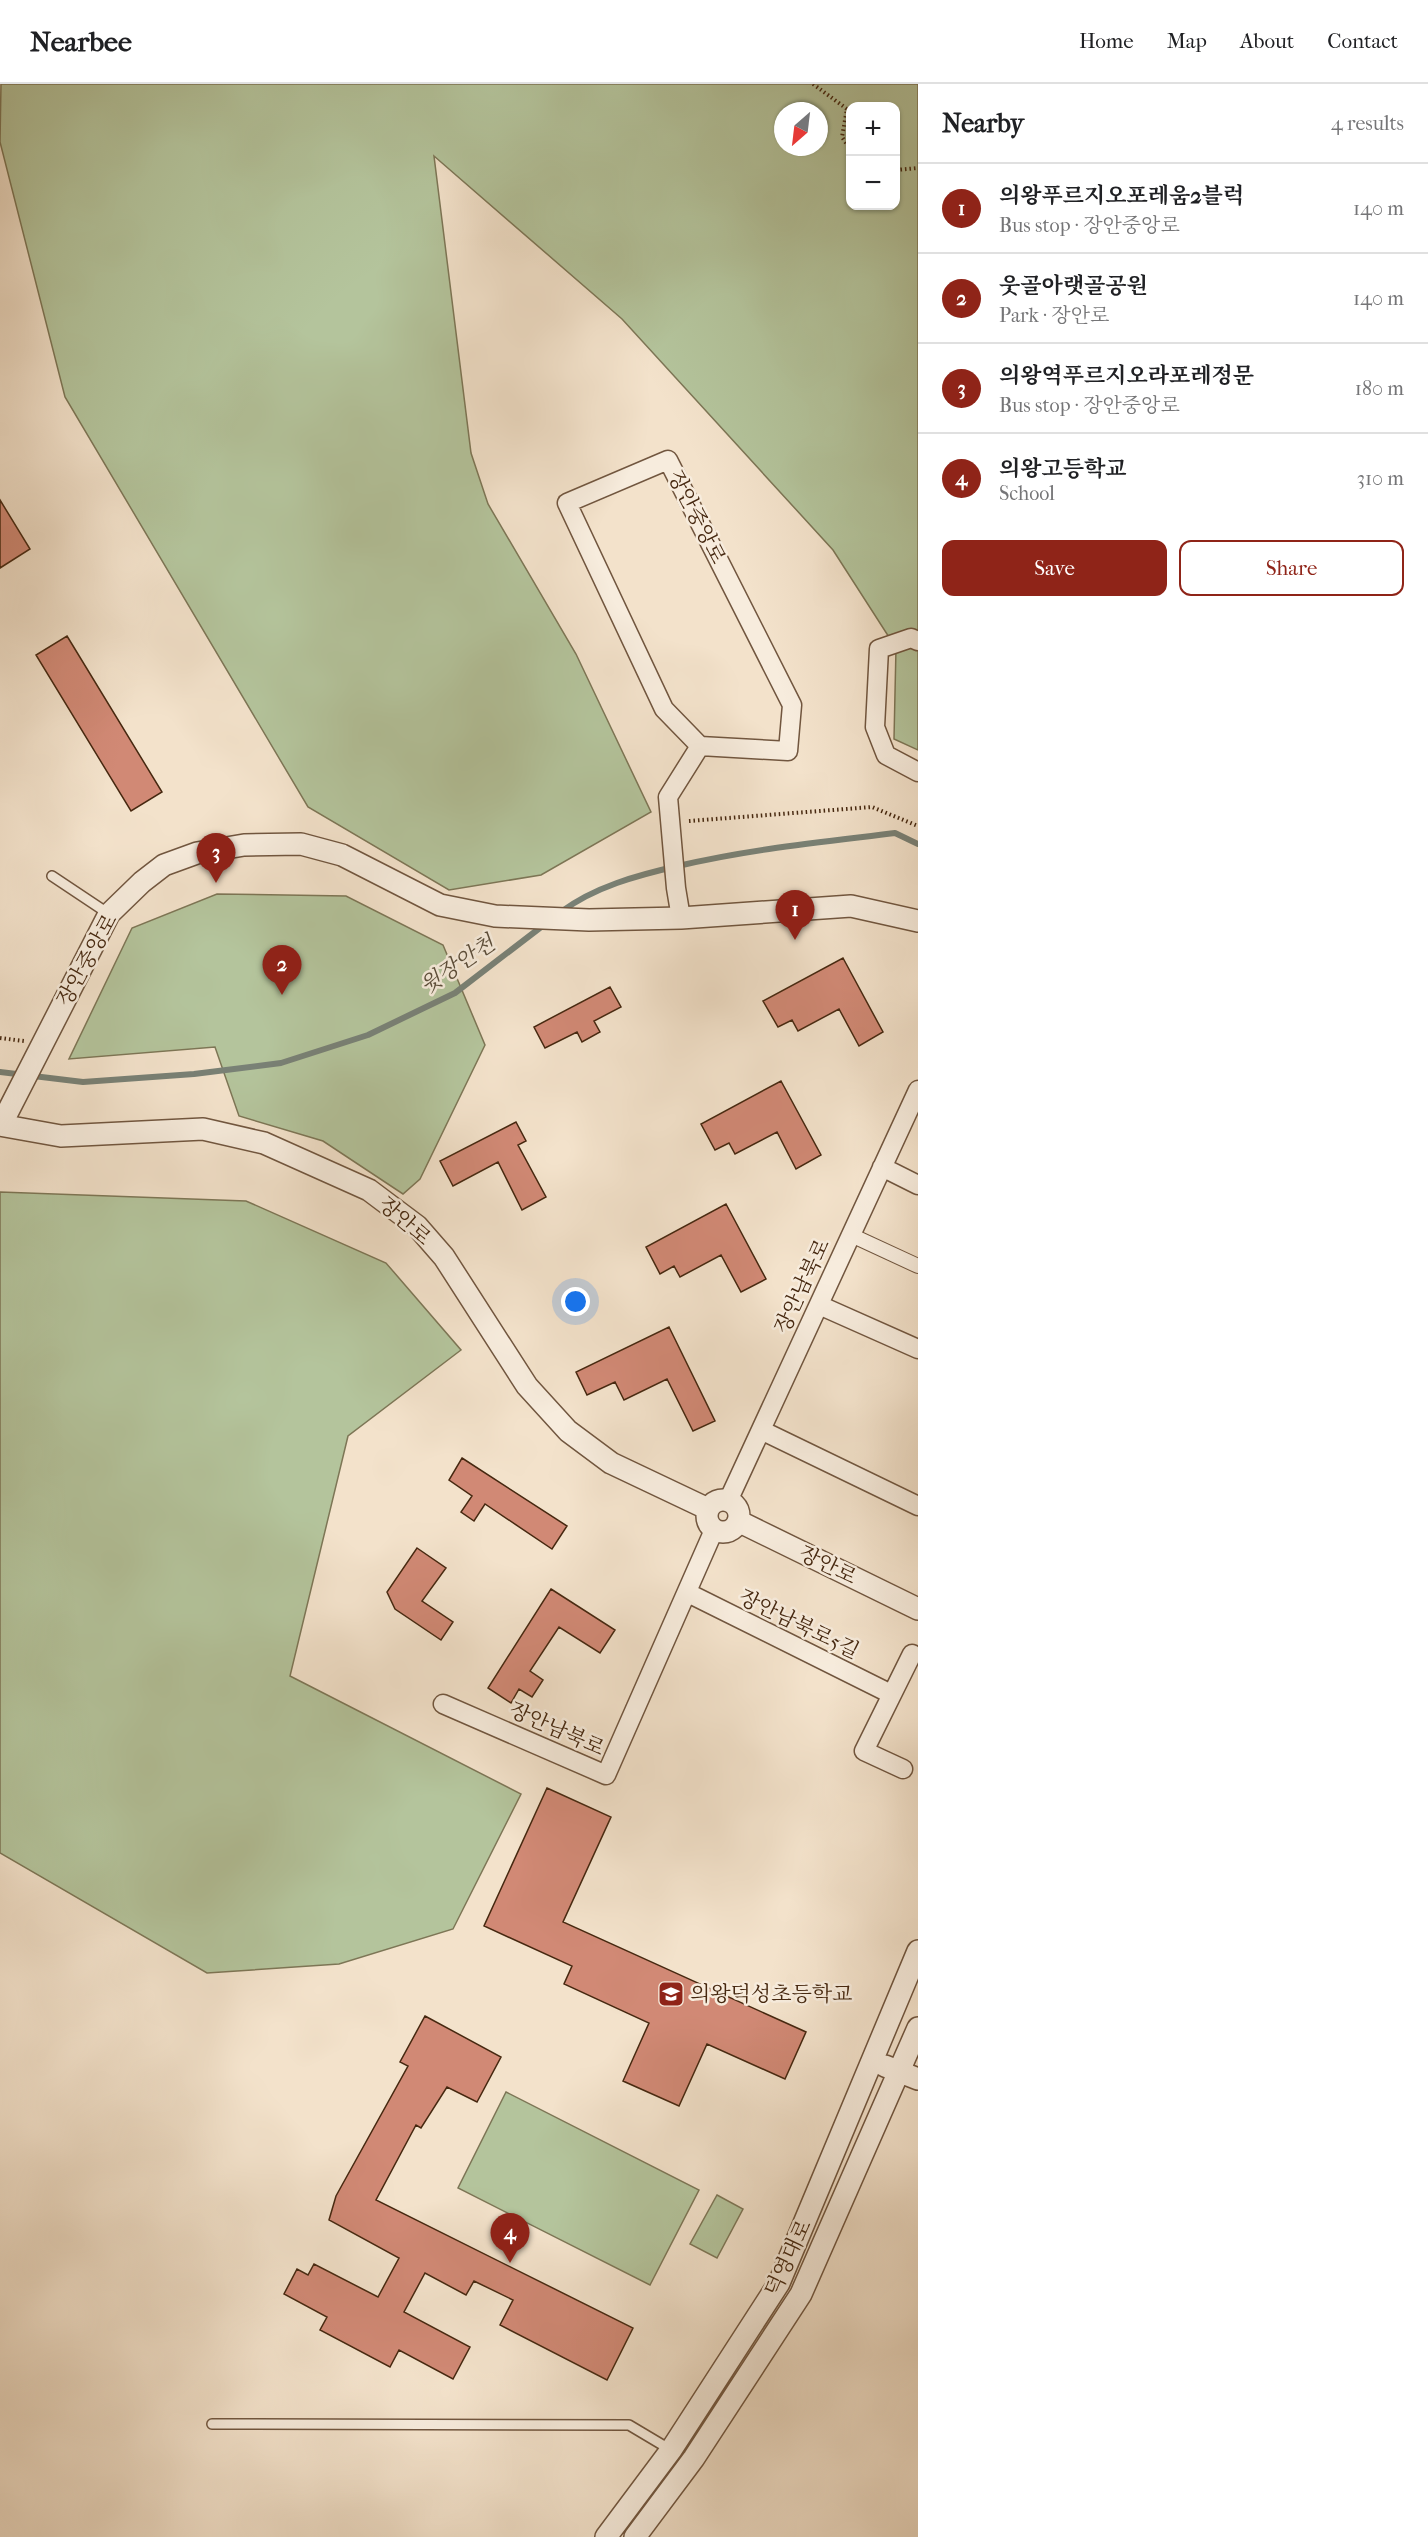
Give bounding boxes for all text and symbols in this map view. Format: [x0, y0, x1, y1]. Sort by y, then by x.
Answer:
text: Nearbee [30, 25, 132, 58]
text: Home [1079, 29, 1134, 53]
text: Map [1167, 29, 1207, 53]
text: About [1240, 29, 1294, 53]
text: Contact [1327, 29, 1398, 53]
north arrow [774, 102, 828, 156]
map controls [846, 102, 900, 210]
button: + [846, 102, 900, 156]
text: Nearby [942, 108, 1024, 139]
text: 4 results [1331, 112, 1404, 135]
button: − [846, 156, 900, 210]
text: 의왕푸르지오포레움2블럭 [999, 183, 1244, 209]
text: 1 [958, 197, 965, 220]
text: 140 m [1353, 197, 1404, 220]
text: Bus stop · 장안중앙로 [999, 214, 1180, 237]
text: 웃골아랫골공원 [999, 273, 1148, 299]
text: 2 [956, 287, 967, 310]
text: 140 m [1353, 287, 1404, 310]
text: Park · 장안로 [999, 304, 1109, 327]
text: 의왕역푸르지오라포레정문 [999, 363, 1254, 389]
text: 3 [957, 377, 966, 400]
text: 180 m [1355, 377, 1404, 400]
text: Bus stop · 장안중앙로 [999, 394, 1180, 417]
text: 의왕고등학교 [999, 456, 1127, 482]
street label: 장안중앙로 [663, 466, 731, 568]
text: 4 [956, 467, 967, 490]
text: 310 m [1357, 467, 1404, 490]
text: School [999, 482, 1055, 505]
button: Save [942, 540, 1167, 596]
button: Share [1179, 540, 1404, 596]
pin: 3 [196, 834, 236, 883]
pin: 1 [776, 890, 814, 940]
street label: 장안중앙로 [52, 910, 122, 1010]
water label: 윗장안천 [415, 929, 502, 999]
pin: 2 [262, 946, 302, 995]
street label: 장안로 [374, 1192, 436, 1250]
street label: 장안남북로 [770, 1235, 834, 1337]
your location [561, 1287, 590, 1316]
street label: 장안로 [795, 1541, 861, 1589]
street label: 장안남북로5길 [735, 1585, 863, 1663]
street label: 장안남북로 [506, 1697, 608, 1761]
school or university icon: 의왕덕성초등학교 [656, 1979, 686, 2009]
place label: 의왕덕성초등학교 [690, 1982, 852, 2006]
pin: 4 [490, 2214, 530, 2263]
street label: 덕영대로 [760, 2216, 816, 2300]

